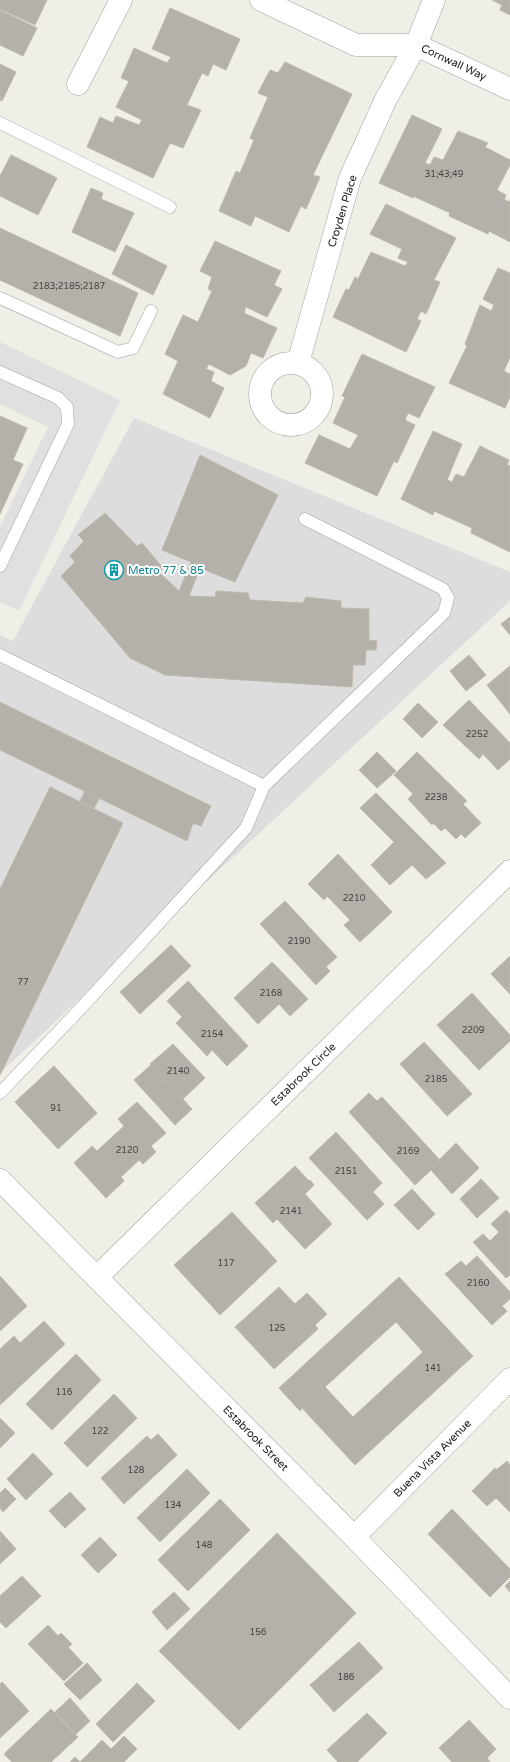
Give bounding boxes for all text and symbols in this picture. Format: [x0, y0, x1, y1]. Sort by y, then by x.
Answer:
street label: Cornwall Way [419, 42, 489, 83]
house number: 31;43;49 [425, 169, 464, 180]
street label: Croyden Place [325, 173, 360, 249]
house number: 2183;2185;2187 [33, 281, 106, 292]
building icon: Metro 77 & 85 [103, 559, 125, 581]
place label: Metro 77 & 85 [128, 564, 204, 577]
house number: 2252 [466, 729, 488, 740]
house number: 2238 [425, 792, 448, 803]
house number: 2210 [343, 893, 366, 904]
house number: 2190 [288, 936, 311, 947]
house number: 77 [17, 977, 29, 988]
house number: 2168 [260, 988, 283, 999]
house number: 2209 [462, 1025, 485, 1036]
house number: 2154 [201, 1029, 224, 1040]
street label: Estabrook Circle [268, 1040, 338, 1109]
house number: 2140 [167, 1066, 190, 1077]
house number: 2185 [425, 1074, 448, 1085]
house number: 91 [50, 1103, 62, 1114]
house number: 2120 [116, 1145, 139, 1156]
house number: 2169 [397, 1146, 420, 1157]
house number: 2151 [335, 1166, 357, 1177]
house number: 2141 [280, 1206, 302, 1217]
house number: 117 [218, 1258, 235, 1269]
house number: 2160 [467, 1278, 490, 1289]
house number: 125 [269, 1323, 286, 1334]
house number: 141 [425, 1363, 441, 1374]
house number: 116 [56, 1387, 73, 1398]
street label: Estabrook Street [220, 1403, 291, 1474]
street label: Buena Vista Avenue [391, 1417, 474, 1500]
house number: 122 [92, 1426, 108, 1437]
house number: 128 [128, 1465, 145, 1476]
house number: 134 [165, 1500, 182, 1511]
house number: 148 [196, 1540, 213, 1551]
house number: 156 [250, 1627, 267, 1638]
house number: 186 [338, 1672, 355, 1683]

